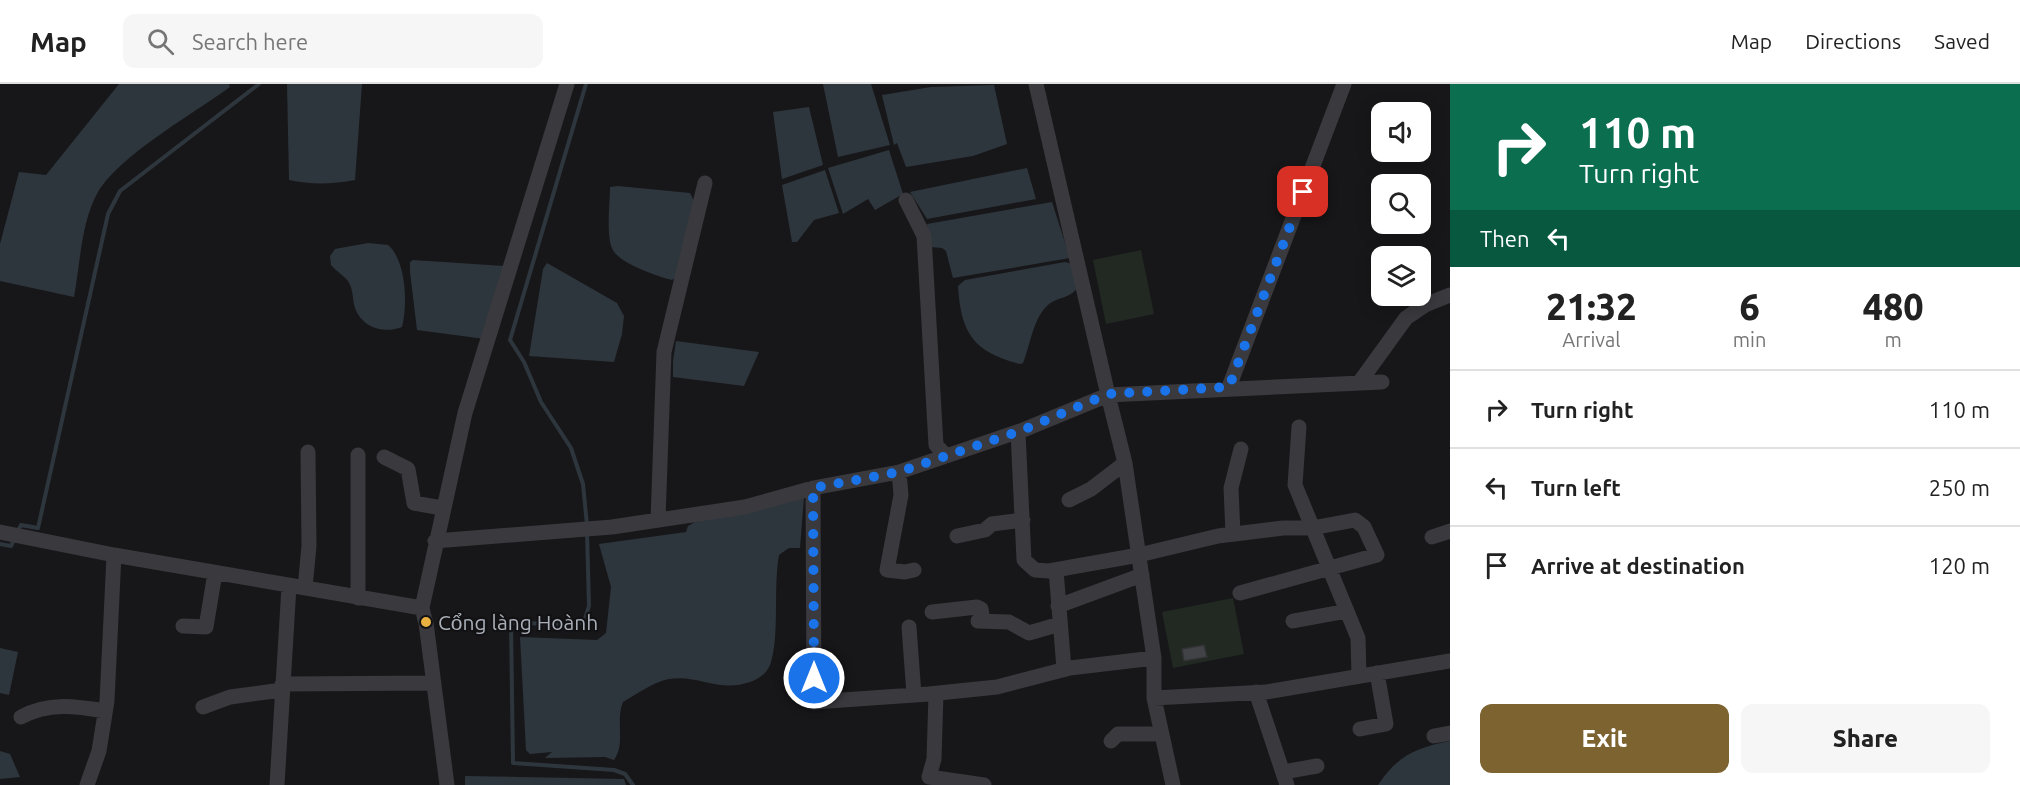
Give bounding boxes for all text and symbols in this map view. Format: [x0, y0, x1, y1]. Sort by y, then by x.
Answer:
search box [123, 14, 543, 68]
icon: search [144, 25, 177, 58]
text: Map [30, 26, 87, 57]
text: Search here [192, 29, 308, 54]
text: Map [1731, 29, 1772, 53]
text: Directions [1805, 29, 1901, 53]
text: Saved [1934, 29, 1990, 53]
map controls [1371, 102, 1431, 306]
button: sound [1371, 102, 1431, 162]
icon: right [1480, 108, 1558, 186]
text: 110 m [1579, 109, 1696, 156]
text: Turn right [1579, 158, 1699, 188]
pin [1277, 166, 1328, 217]
button: search [1371, 174, 1431, 234]
icon: arrive [1286, 175, 1319, 208]
icon: left [1542, 222, 1575, 255]
text: Then [1480, 226, 1530, 251]
button: layers [1371, 246, 1431, 306]
text: 21:32 [1546, 286, 1636, 327]
text: 6 [1739, 286, 1760, 327]
text: 480 [1863, 286, 1924, 327]
text: Arrival [1562, 328, 1621, 351]
text: min [1733, 328, 1766, 351]
text: m [1885, 328, 1902, 351]
icon: right [1480, 393, 1513, 426]
text: Turn right [1531, 397, 1633, 422]
text: 110 m [1929, 397, 1990, 422]
icon: left [1480, 471, 1513, 504]
text: Turn left [1531, 475, 1621, 500]
text: 250 m [1929, 475, 1990, 500]
icon: arrive [1480, 549, 1513, 582]
text: Arrive at destination [1531, 553, 1745, 578]
text: 120 m [1929, 553, 1990, 578]
place label: Cổng làng Hoành [438, 610, 598, 634]
marker: Cổng làng Hoành [419, 615, 433, 629]
position arrow [782, 646, 846, 710]
button: Exit [1480, 704, 1729, 773]
button: Share [1741, 704, 1990, 773]

